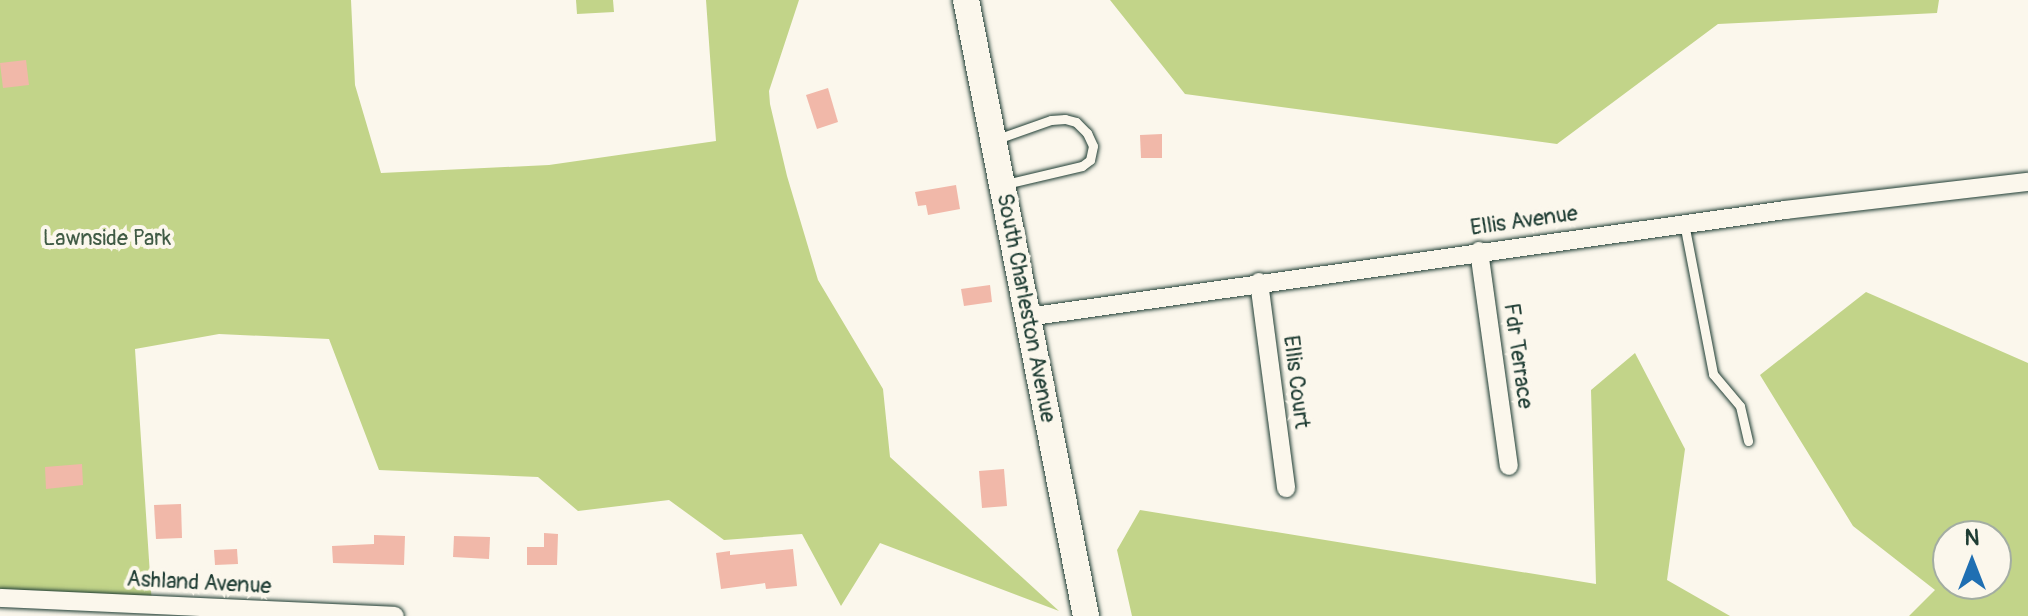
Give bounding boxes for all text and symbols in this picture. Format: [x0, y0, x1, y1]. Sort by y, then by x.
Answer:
street label: South Charleston Avenue [991, 191, 1061, 425]
street label: Ellis Avenue [1469, 200, 1579, 242]
park label: Lawnside Park [43, 226, 171, 252]
street label: Fdr Terrace [1498, 302, 1538, 410]
street label: Ellis Court [1277, 334, 1315, 430]
north arrow [1932, 520, 2012, 600]
text: N [1965, 524, 1979, 552]
street label: Ashland Avenue [126, 566, 272, 600]

